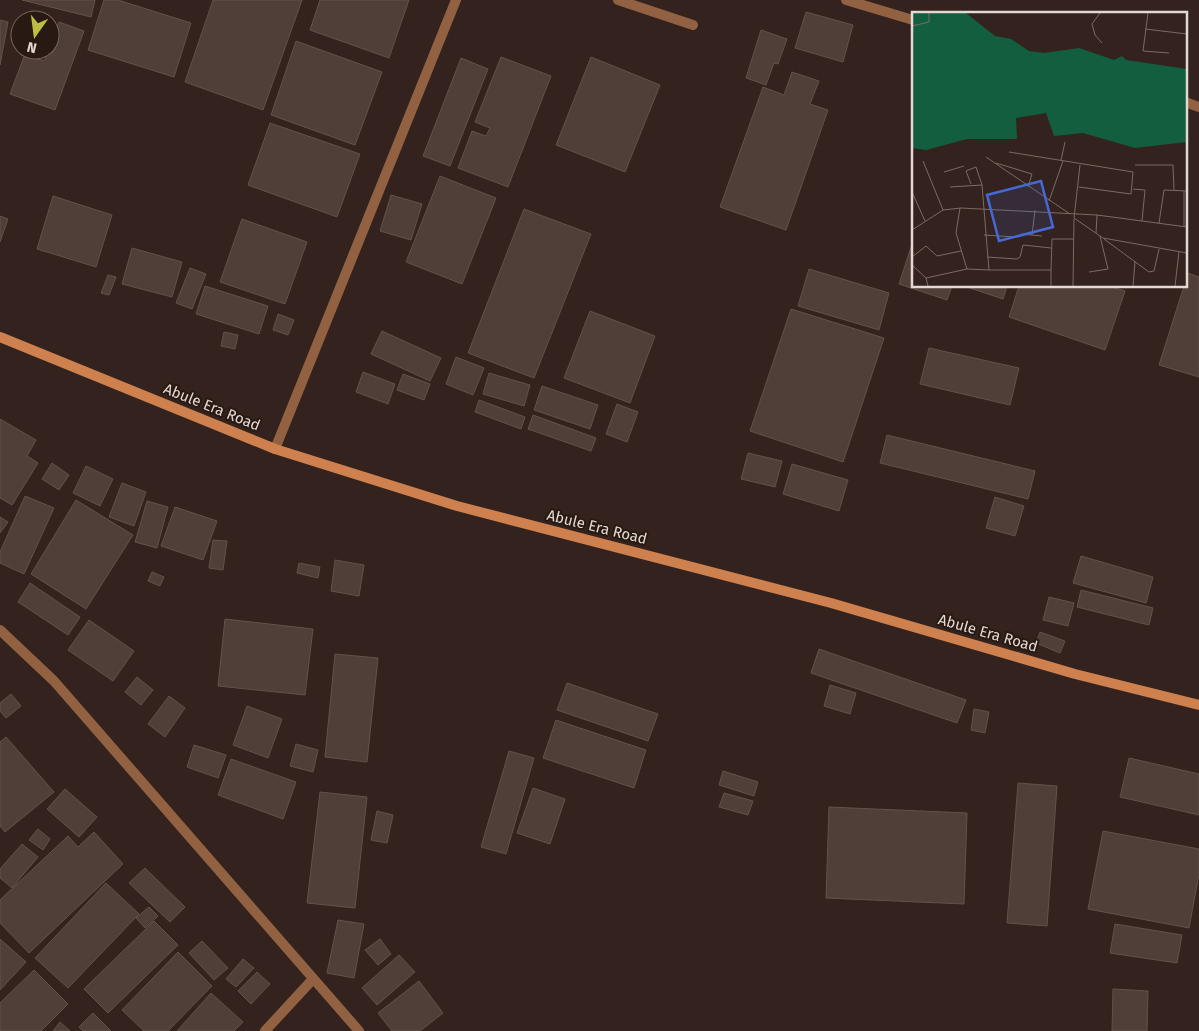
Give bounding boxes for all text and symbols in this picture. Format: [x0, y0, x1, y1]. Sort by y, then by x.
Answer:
north arrow [10, 10, 60, 60]
inset map [912, 12, 1186, 288]
text: N [25, 38, 39, 57]
street label: Abule Era Road [161, 379, 263, 435]
street label: Abule Era Road [545, 506, 649, 548]
street label: Abule Era Road [936, 610, 1040, 656]

